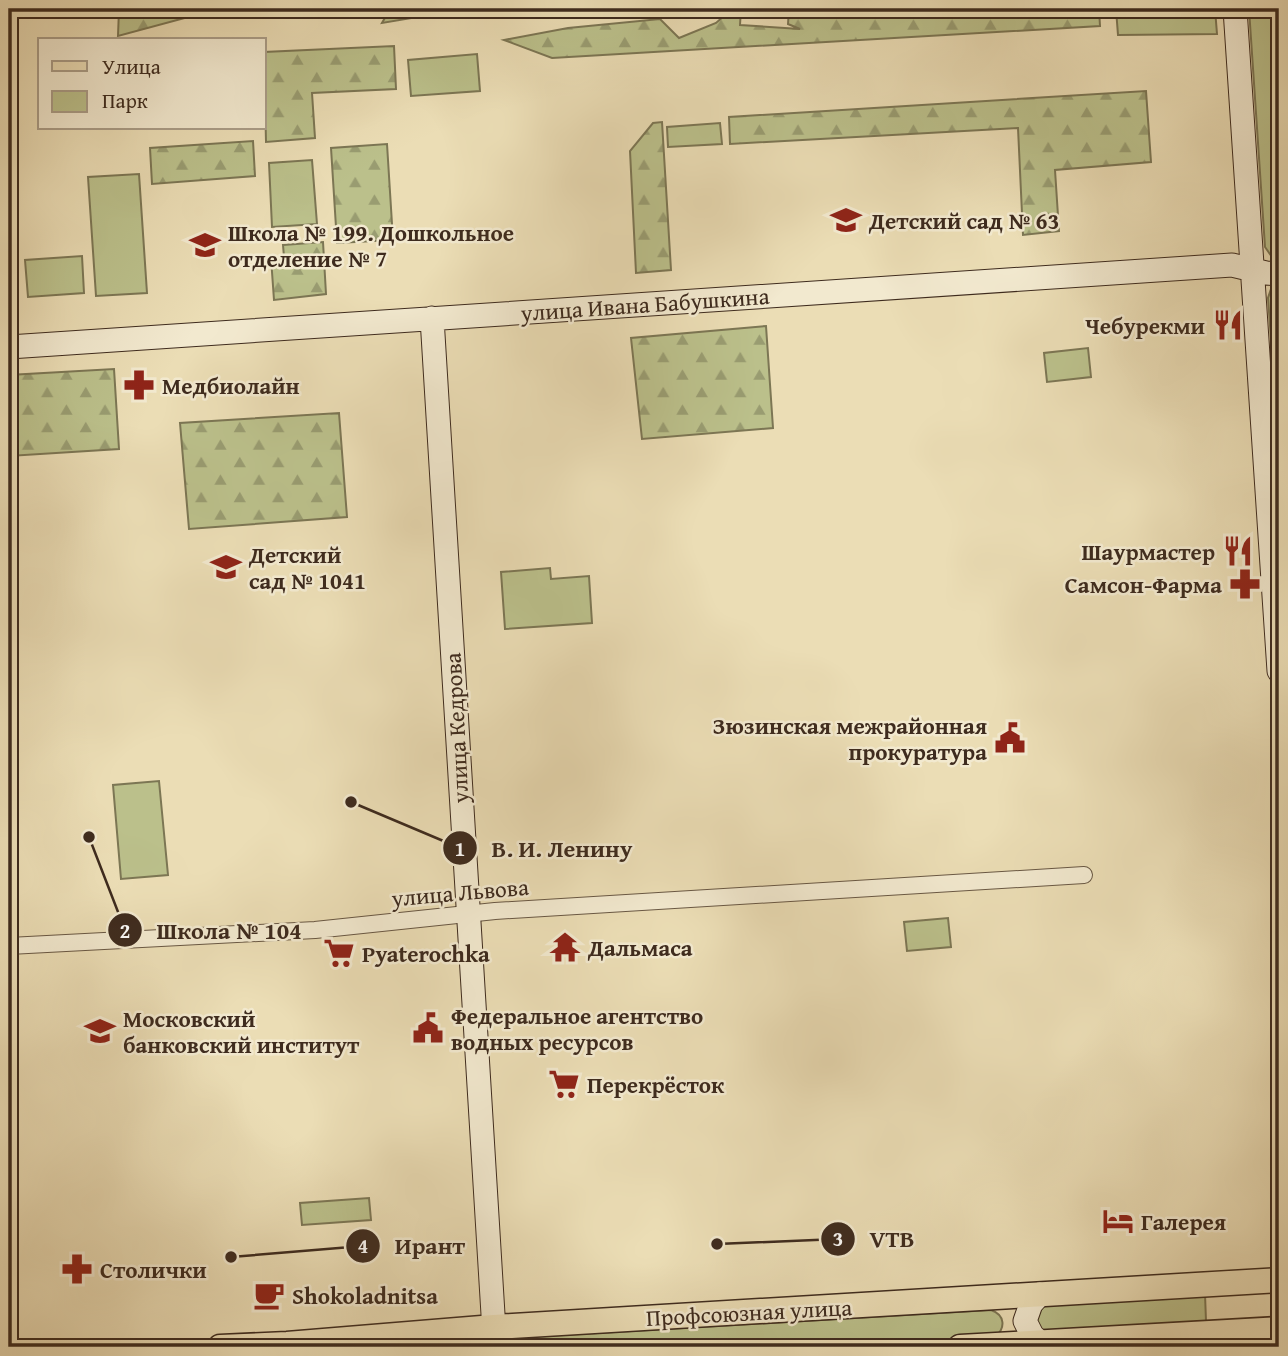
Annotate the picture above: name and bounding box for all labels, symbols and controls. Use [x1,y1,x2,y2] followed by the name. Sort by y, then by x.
[38,38,266,130] legend
[102,51,161,82] text: Улица
[102,85,148,116] text: Парк
[829,203,863,237] school or university icon: Детский сад № 63
[868,204,1059,237] place label: Детский сад № 63
[228,216,514,275] place label: Школа № 199. Дошкольное отделение № 7
[188,228,222,262] school or university icon: Школа № 199. Дошкольное отделение № 7
[519,279,770,329] street label: улица Ивана Бабушкина
[1211,308,1245,342] restaurant icon: Чебурекми
[1085,309,1205,342] place label: Чебурекми
[122,368,156,402] pharmacy icon: Медбиолайн
[162,369,300,402] place label: Медбиолайн
[1221,534,1255,568] restaurant icon: Шаурмастер
[1082,535,1215,568] place label: Шаурмастер
[248,538,366,597] place label: Детский сад № 1041
[209,550,243,584] school or university icon: Детский сад № 1041
[1228,567,1262,601] pharmacy icon: Самсон-Фарма
[1065,568,1222,601] place label: Самсон-Фарма
[436,652,476,805] street label: улица Кедрова
[713,709,987,768] place label: Зюзинская межрайонная прокуратура
[993,721,1027,755] public building icon: Зюзинская межрайонная прокуратура
[443,826,647,871] callout: В. И. Ленину
[492,831,633,866] text: В. И. Ленину
[455,833,465,864] text: 1
[389,870,530,915] street label: улица Львова
[107,908,316,953] callout: Школа № 104
[156,913,302,948] text: Школа № 104
[120,915,130,946] text: 2
[548,930,582,964] temple icon: Дальмаса
[587,931,693,964] place label: Дальмаса
[322,936,356,970] supermarket icon: Pyaterochka
[362,937,490,970] place label: Pyaterochka
[451,999,703,1058] place label: Федеральное агентство водных ресурсов
[123,1002,360,1061] place label: Московский банковский институт
[411,1011,445,1045] public building icon: Федеральное агентство водных ресурсов
[83,1014,117,1048] school or university icon: Московский банковский институт
[547,1067,581,1101] supermarket icon: Перекрёсток
[587,1068,725,1101] place label: Перекрёсток
[1101,1204,1135,1238] hotel icon: Галерея
[1141,1205,1226,1238] place label: Галерея
[820,1216,929,1261] callout: VTB
[869,1221,915,1256] text: VTB
[345,1223,479,1268] callout: Ирант
[833,1223,843,1254] text: 3
[395,1228,465,1263] text: Ирант
[358,1230,369,1261] text: 4
[60,1252,94,1286] pharmacy icon: Столички
[100,1253,207,1286] place label: Столички
[252,1278,286,1312] cafe icon: Shokoladnitsa
[292,1279,438,1312] place label: Shokoladnitsa
[645,1290,853,1334] street label: Профсоюзная улица

